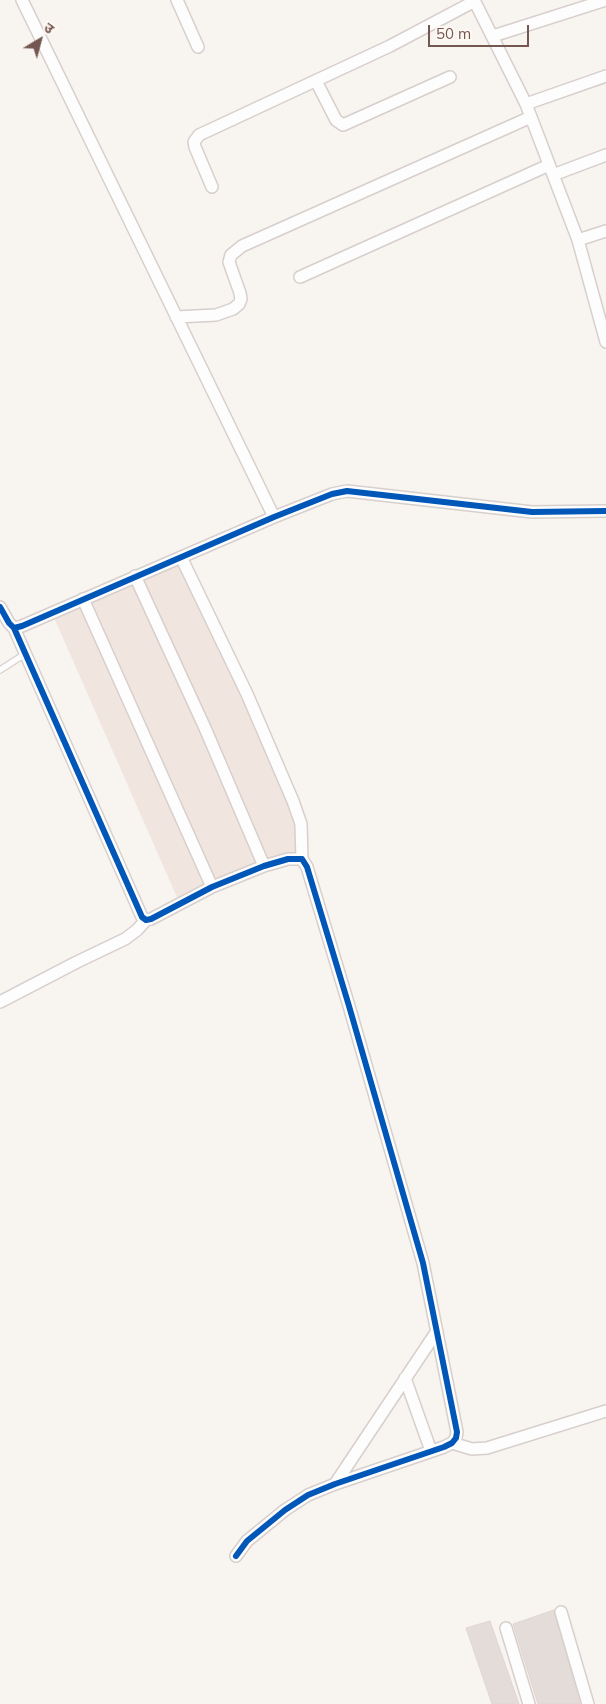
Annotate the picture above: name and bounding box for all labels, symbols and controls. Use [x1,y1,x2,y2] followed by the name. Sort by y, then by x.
[15,15,65,65] north arrow
[431,15,532,47] scale bar
[40,18,58,38] text: उ
[436,24,471,43] text: 50 m

